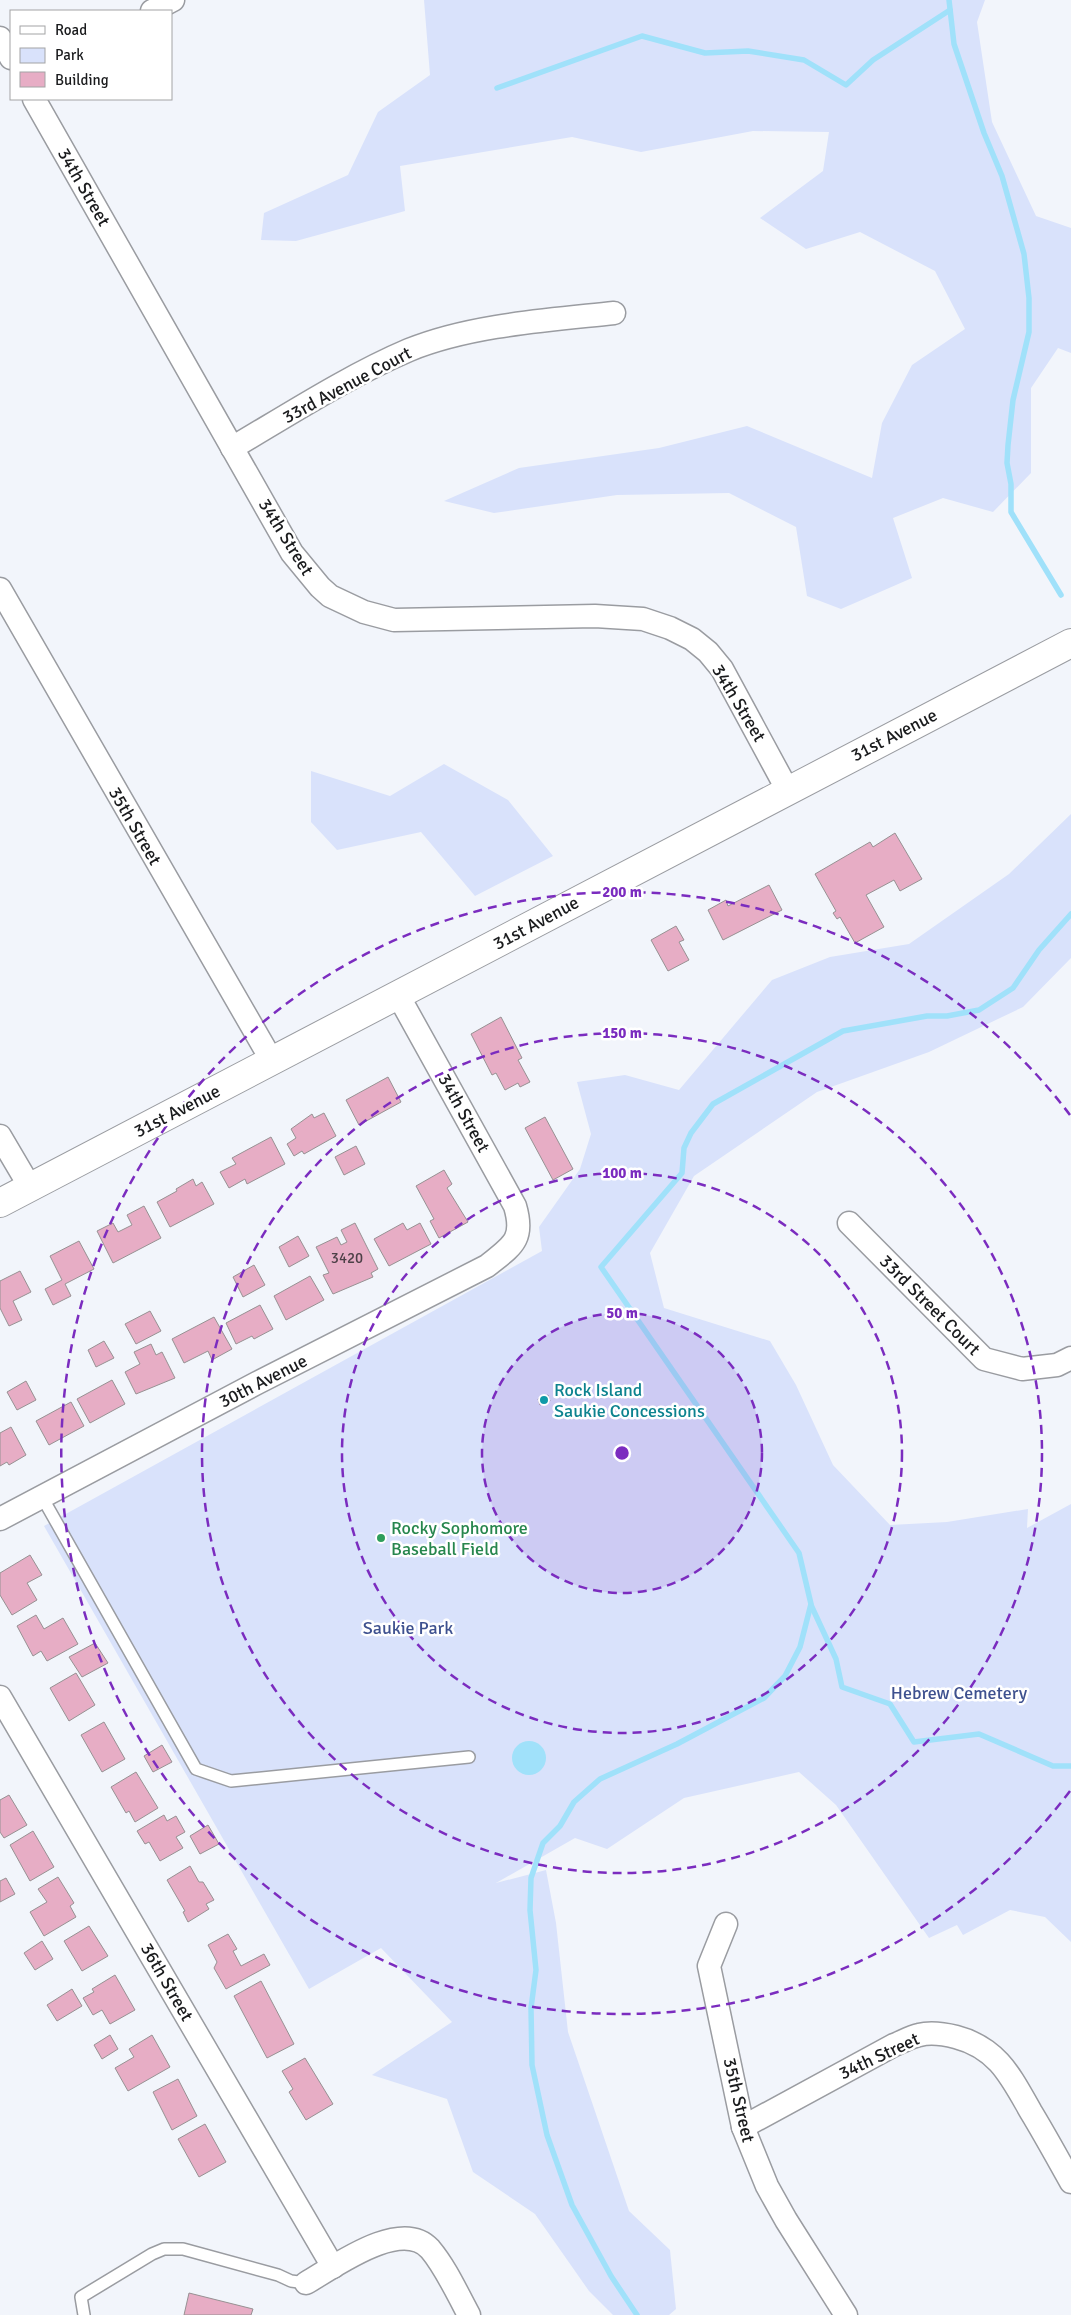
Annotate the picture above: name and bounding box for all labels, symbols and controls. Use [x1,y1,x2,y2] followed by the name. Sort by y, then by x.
[10,10,172,100] legend
[55,21,87,39] text: Road
[55,46,84,64] text: Park
[55,71,109,89] text: Building
[53,144,115,230] street label: 34th Street
[279,342,415,428] street label: 33rd Avenue Court
[254,495,318,579] street label: 34th Street
[707,660,771,746] street label: 34th Street
[847,704,941,766] street label: 31st Avenue
[104,783,166,869] street label: 35th Street
[602,883,642,901] text: 200 m
[489,891,583,955] street label: 31st Avenue
[602,1024,642,1042] text: 150 m
[433,1070,495,1156] street label: 34th Street
[130,1080,224,1142] street label: 31st Avenue
[602,1164,642,1182] text: 100 m
[331,1249,363,1267] house number: 3420
[875,1250,985,1360] street label: 33rd Street Court
[606,1304,638,1322] text: 50 m
[215,1349,311,1413] street label: 30th Avenue
[554,1379,705,1422] place label: Rock Island Saukie Concessions
[538,1394,550,1406] marker: Rock Island Saukie Concessions
[613,1444,631,1462] centre of rings
[391,1517,528,1560] place label: Rocky Sophomore Baseball Field
[375,1532,387,1544] marker: Rocky Sophomore Baseball Field
[363,1617,453,1639] park label: Saukie Park
[891,1682,1028,1704] park label: Hebrew Cemetery
[136,1939,198,2025] street label: 36th Street
[835,2028,923,2084] street label: 34th Street
[719,2055,759,2145] street label: 35th Street

